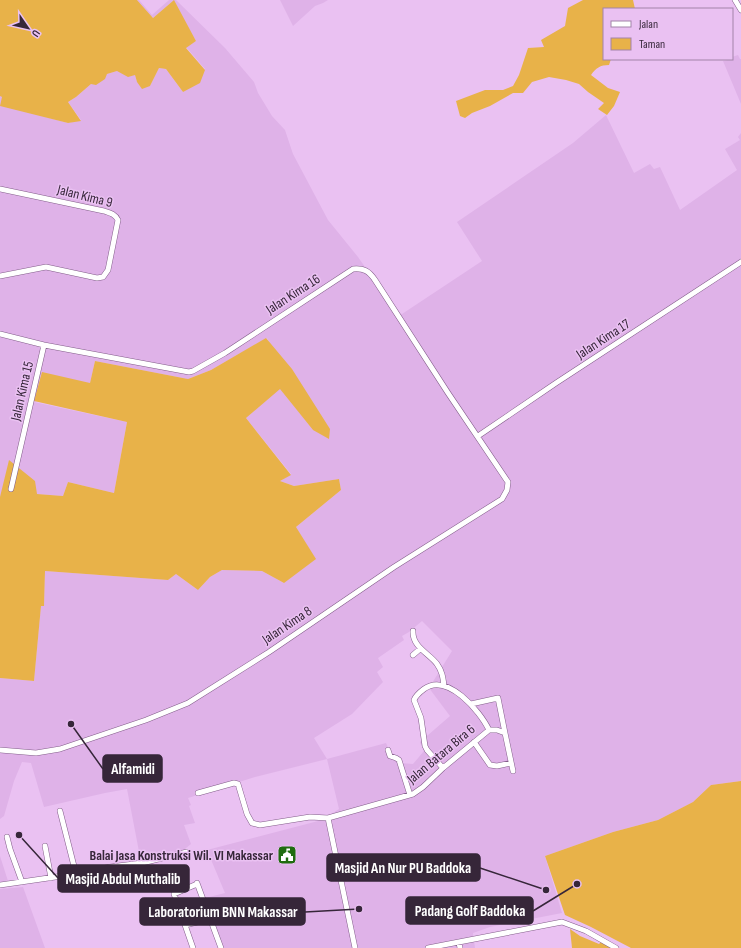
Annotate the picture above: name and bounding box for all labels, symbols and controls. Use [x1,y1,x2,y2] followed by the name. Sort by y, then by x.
[8,8,48,48] north arrow
[603,8,733,60] legend
[638,17,658,32] text: Jalan
[29,27,43,40] text: U
[639,37,665,52] text: Taman
[55,181,114,211] street label: Jalan Kima 9
[262,270,323,318] street label: Jalan Kima 16
[572,315,633,363] street label: Jalan Kima 17
[7,359,37,423] street label: Jalan Kima 15
[258,602,315,648] street label: Jalan Kima 8
[403,721,478,788] street label: Jalan Batara Bira 6
[103,755,162,782] callout: Alfamidi
[110,760,155,779] text: Alfamidi
[276,844,298,866] public building icon: Balai Jasa Konstruksi Wil. VI Makassar
[89,847,274,864] place label: Balai Jasa Konstruksi Wil. VI Makassar
[327,854,480,881] callout: Masjid An Nur PU Baddoka
[335,859,471,878] text: Masjid An Nur PU Baddoka
[58,865,189,892] callout: Masjid Abdul Muthalib
[65,870,181,889] text: Masjid Abdul Muthalib
[406,897,533,924] callout: Padang Golf Baddoka
[140,898,305,925] callout: Laboratorium BNN Makassar
[415,902,525,921] text: Padang Golf Baddoka
[148,903,298,922] text: Laboratorium BNN Makassar

